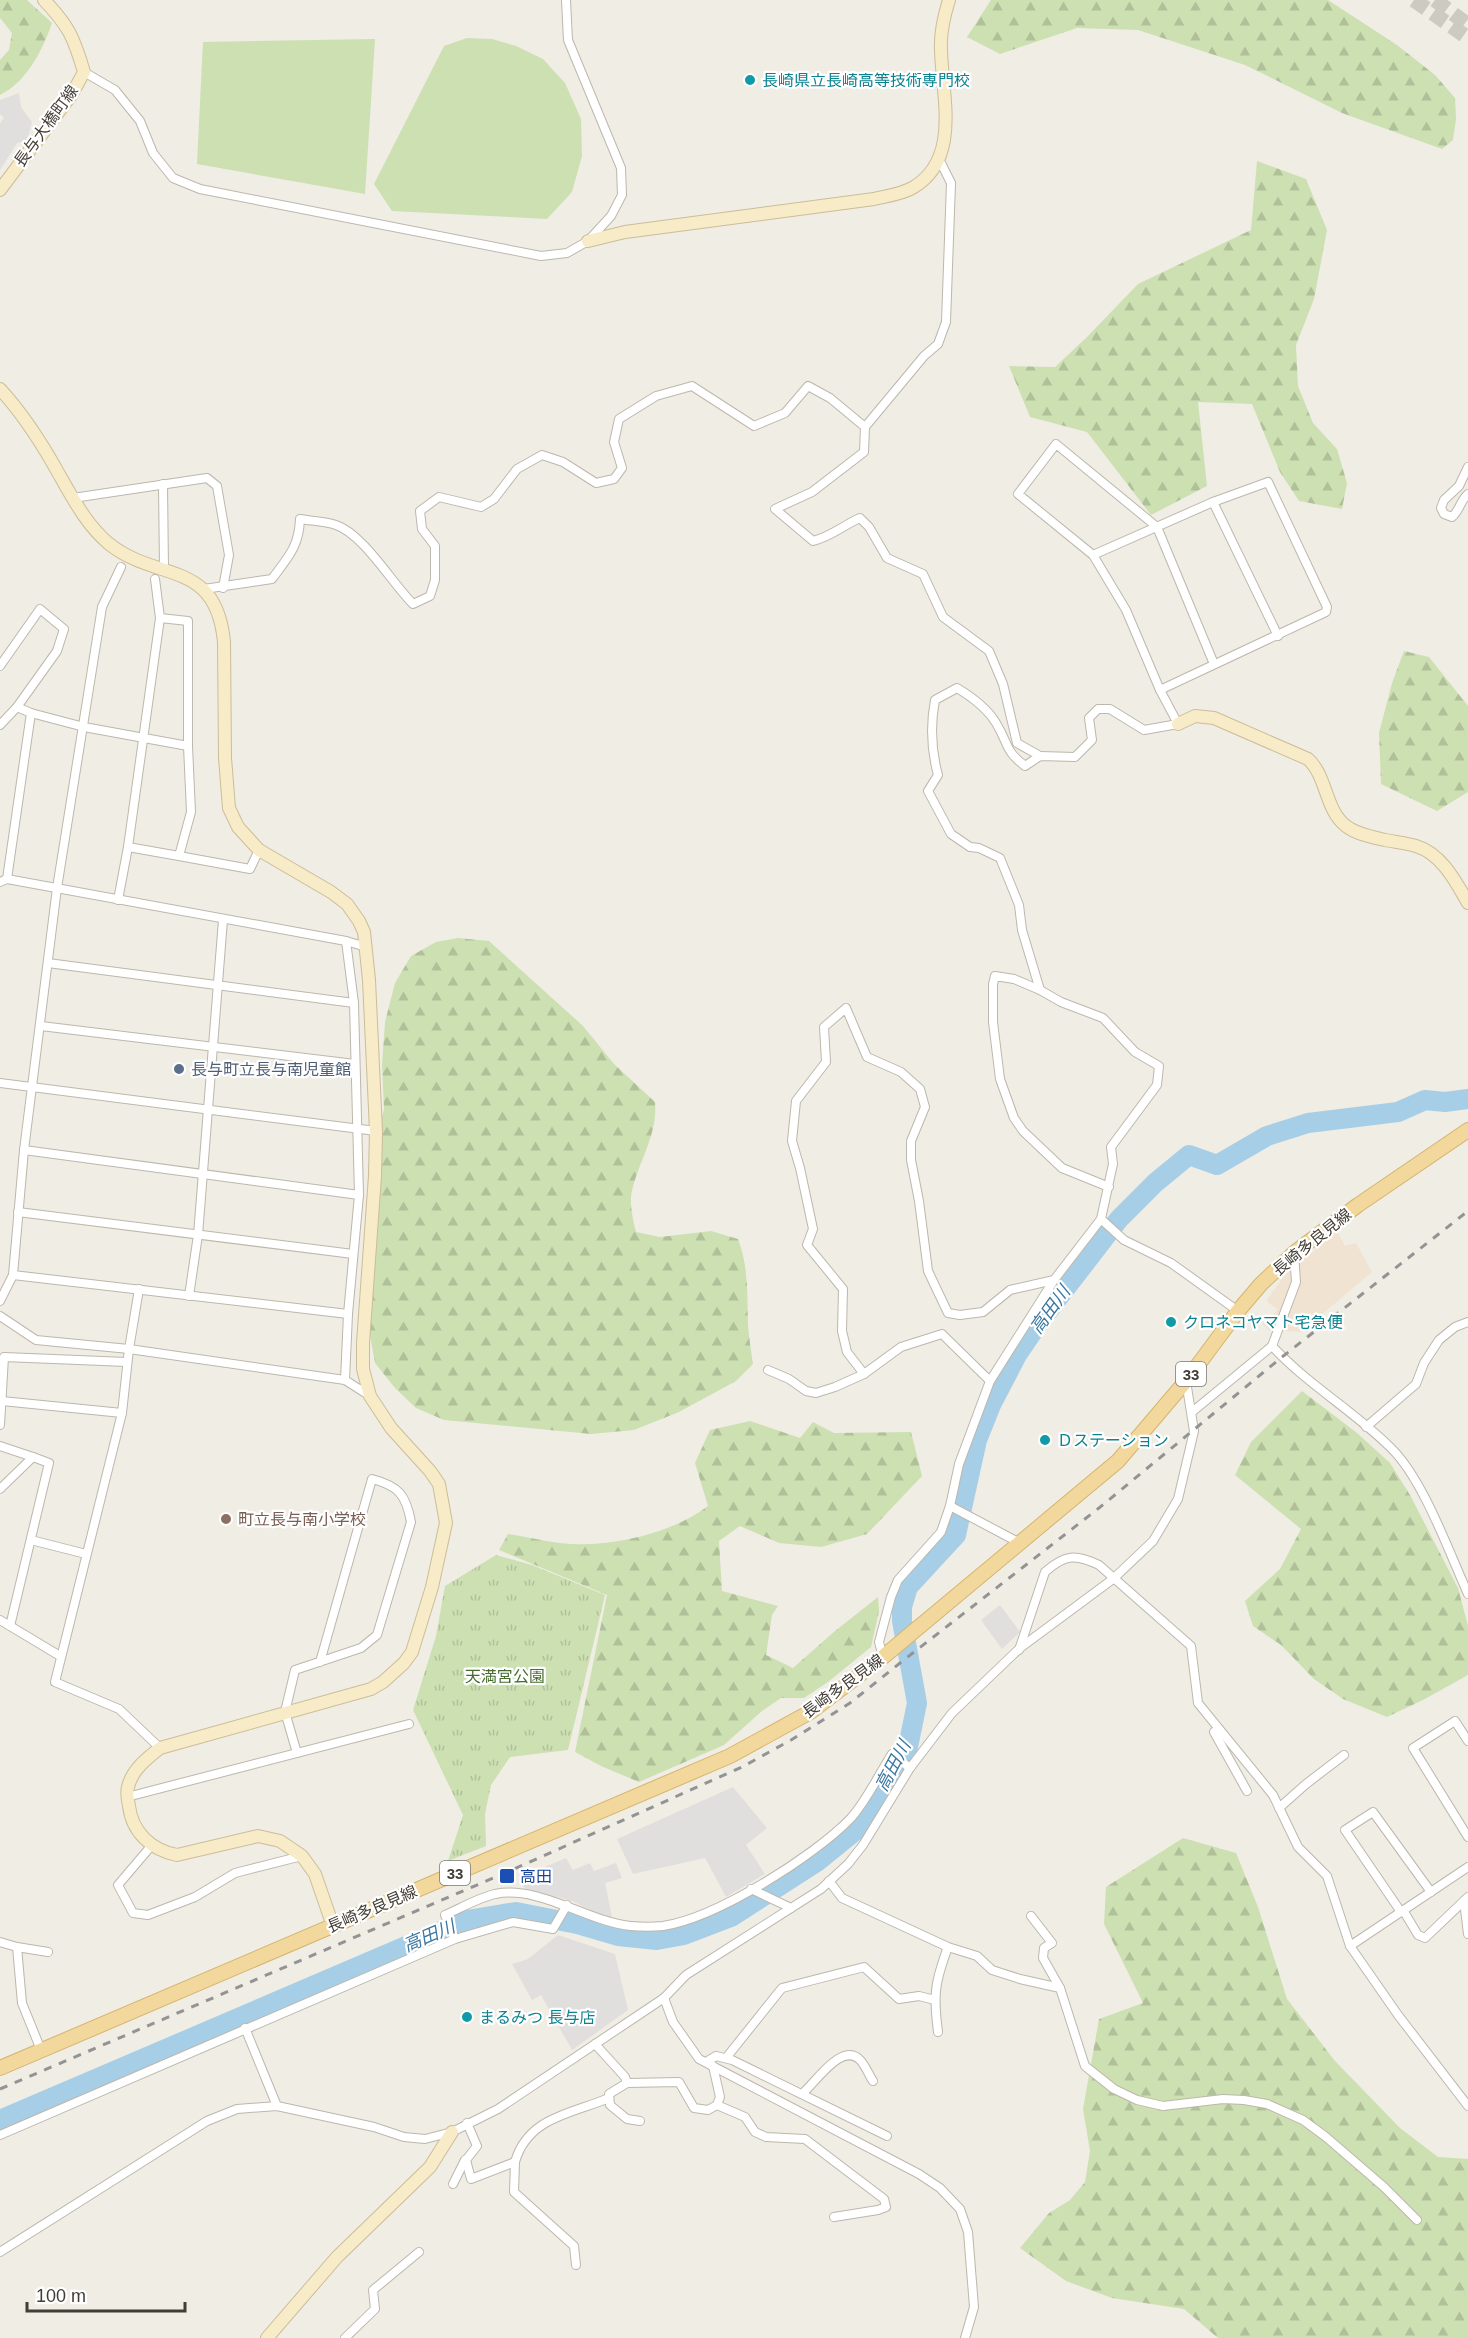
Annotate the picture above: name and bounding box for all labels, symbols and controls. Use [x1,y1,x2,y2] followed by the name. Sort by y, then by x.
[762,72,970,89] place label: 長崎県立長崎高等技術専門校
[743,73,757,87] marker: 長崎県立長崎高等技術専門校
[11,82,81,170] street label: 長与大橋町線
[191,1061,351,1078] place label: 長与町立長与南児童館
[172,1062,186,1076] marker: 長与町立長与南児童館
[1269,1205,1355,1279] street label: 長崎多良見線
[1026,1281,1075,1338] water label: 高田川
[1183,1314,1343,1331] place label: クロネコヤマト宅急便
[1164,1315,1178,1329] marker: クロネコヤマト宅急便
[1176,1362,1206,1386] road number: 33
[1057,1432,1169,1449] place label: Ｄステーション
[1038,1433,1052,1447] marker: Ｄステーション
[238,1511,366,1528] place label: 町立長与南小学校
[219,1512,233,1526] marker: 町立長与南小学校
[799,1651,887,1721] street label: 長崎多良見線
[465,1668,545,1685] park label: 天満宮公園
[871,1736,915,1795] water label: 高田川
[440,1861,470,1885] road number: 33
[498,1867,516,1885] marker: 高田
[520,1868,552,1885] place label: 高田
[324,1882,420,1936] street label: 長崎多良見線
[400,1915,460,1956] water label: 高田川
[479,2009,595,2026] place label: まるみつ 長与店
[460,2010,474,2024] marker: まるみつ 長与店
[27,2275,184,2313] scale bar
[36,2286,86,2306] text: 100 m

